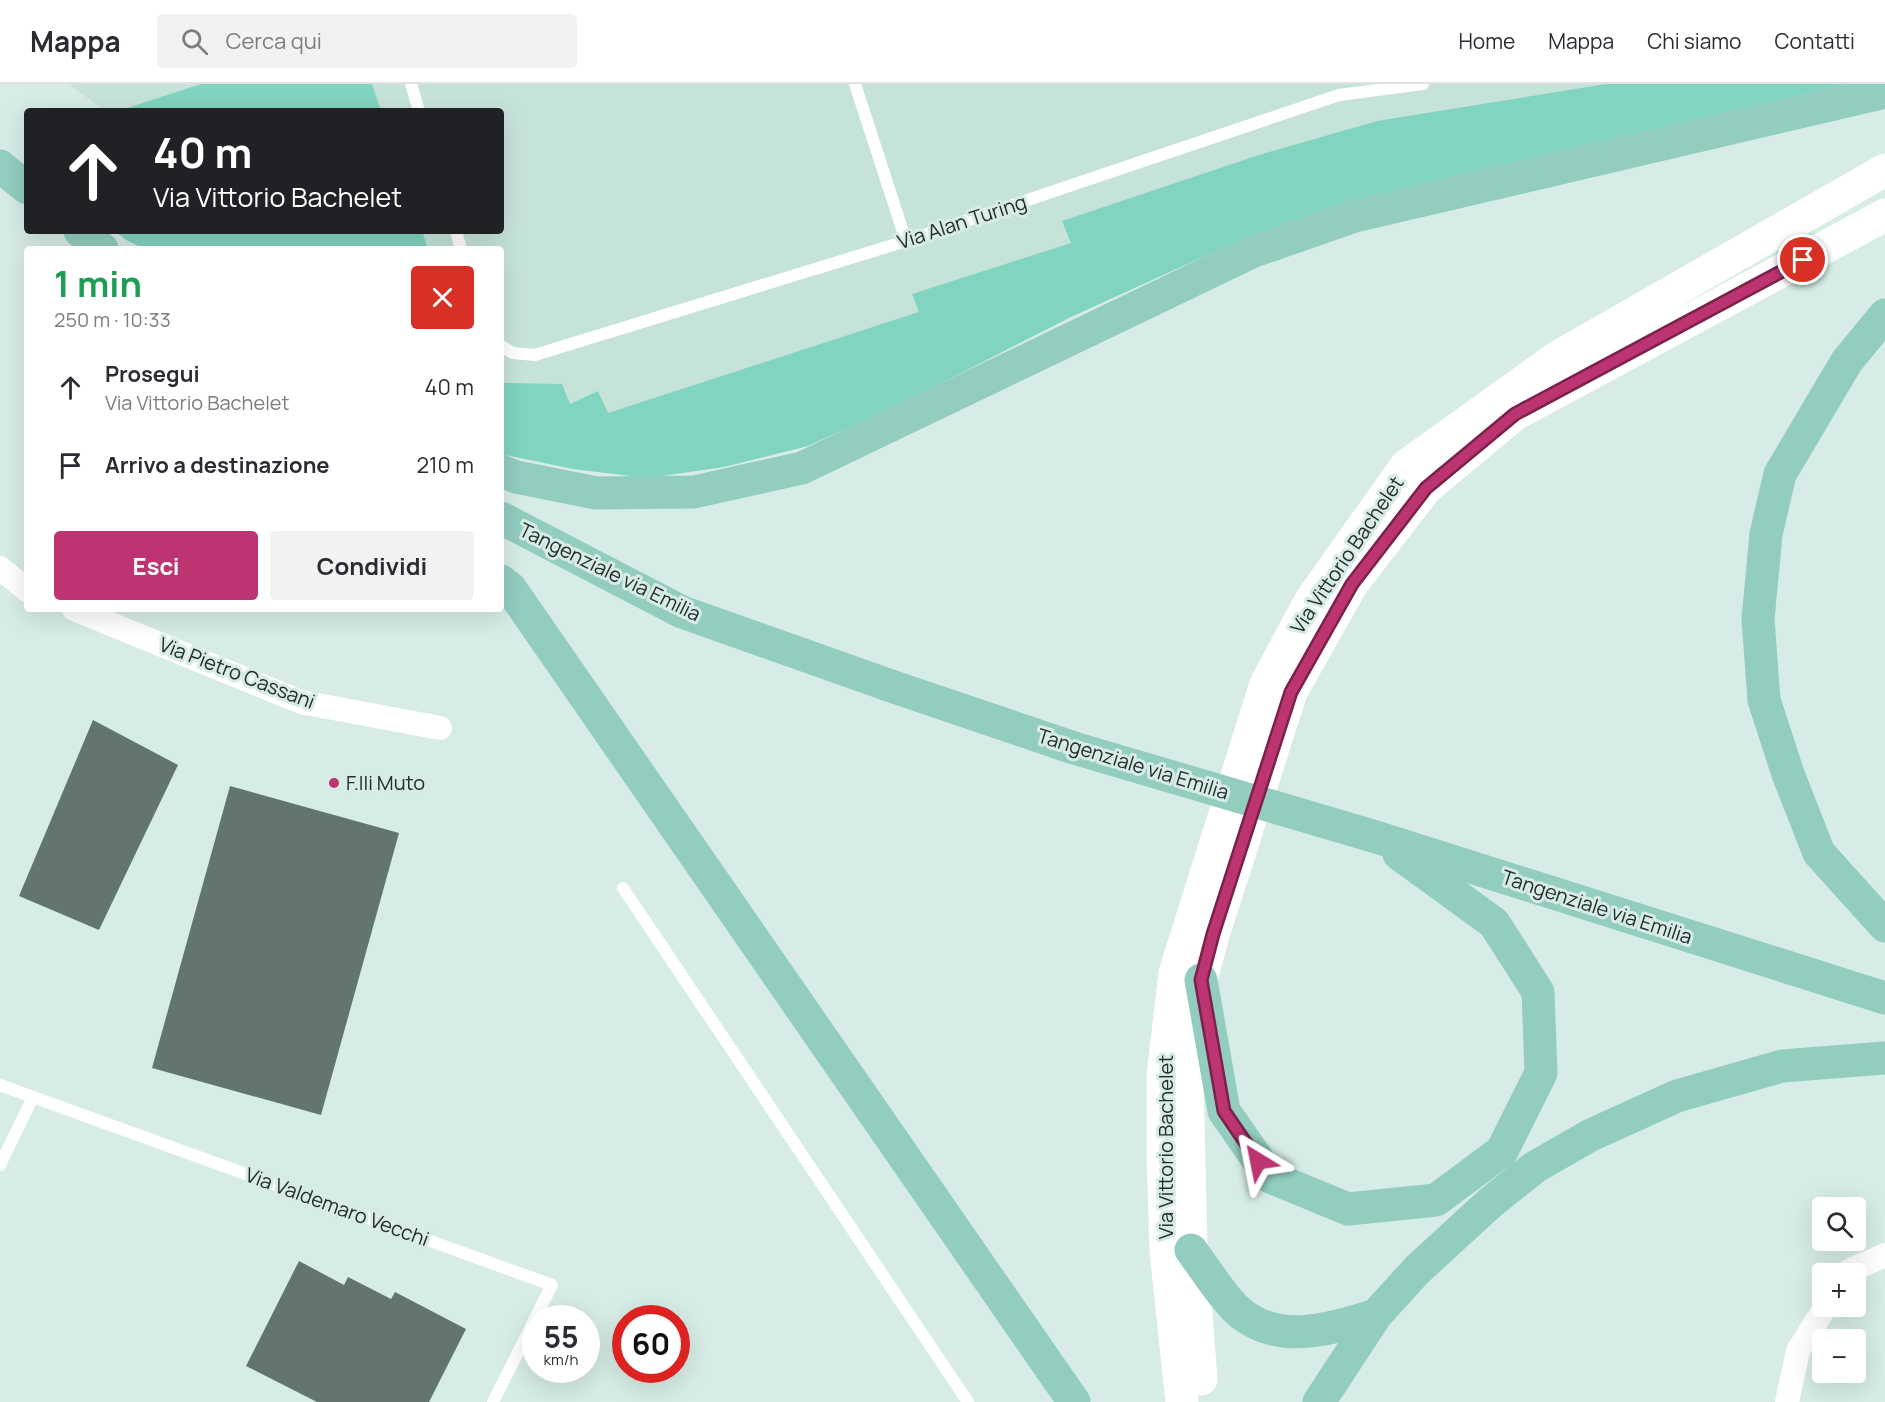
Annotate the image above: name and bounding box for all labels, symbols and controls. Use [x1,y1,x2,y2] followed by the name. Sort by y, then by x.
[157,14,577,68] search box
[30,22,121,60] text: Mappa
[178,25,211,58] icon: search
[226,26,322,56] text: Cerca qui
[1458,27,1515,55] text: Home
[1548,27,1614,55] text: Mappa
[1647,27,1742,55] text: Chi siamo
[1775,27,1855,55] text: Contatti
[153,123,252,181] text: 40 m
[54,132,132,210] icon: ahead
[153,178,402,215] text: Via Vittorio Bachelet
[894,188,1030,255] street label: Via Alan Turing
[1777,234,1828,285] pin
[1786,243,1819,276] icon: arrive
[54,259,142,308] text: 1 min
[411,266,474,329] button: close
[54,306,171,333] text: 250 m · 10:33
[105,359,200,389] text: Prosegui
[54,371,87,404] icon: ahead
[425,372,474,402] text: 40 m
[105,389,290,416] text: Via Vittorio Bachelet
[54,449,87,482] icon: arrive
[105,450,329,480] text: Arrivo a destinazione
[416,450,474,480] text: 210 m
[1284,471,1409,639] street label: Via Vittorio Bachelet
[515,516,705,627] street label: Tangenziale via Emilia
[54,531,258,600] button: Esci
[270,531,474,600] button: Condividi
[155,630,319,715] street label: Via Pietro Cassani
[1034,722,1232,805] street label: Tangenziale via Emilia
[346,769,425,796] place label: F.lli Muto
[327,776,341,790] marker: F.lli Muto
[1498,863,1696,950] street label: Tangenziale via Emilia
[1152,1055,1179,1239] street label: Via Vittorio Bachelet
[1226,1129,1290,1193] position arrow
[242,1161,433,1252] street label: Via Valdemaro Vecchi
[1812,1197,1866,1383] map controls
[1812,1197,1866,1251] button: search
[1812,1263,1866,1317] button: +
[612,1305,690,1383] speed limit sign: 60
[543,1316,579,1357] text: 55
[1812,1329,1866,1383] button: −
[544,1349,578,1370] text: km/h

